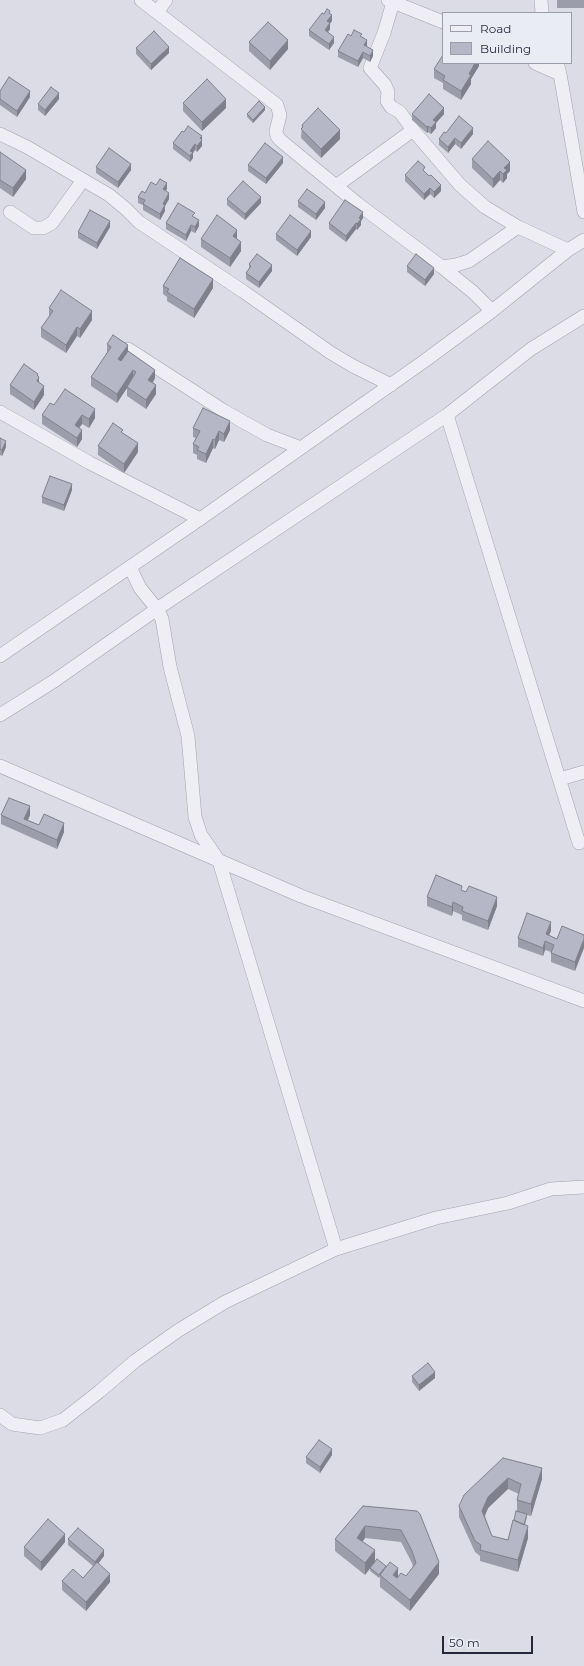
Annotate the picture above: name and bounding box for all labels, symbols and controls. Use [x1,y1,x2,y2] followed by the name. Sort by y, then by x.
[442,12,572,64] legend
[480,21,511,36] text: Road
[480,41,531,56] text: Building
[444,1628,535,1654] scale bar
[449,1635,480,1650] text: 50 m

